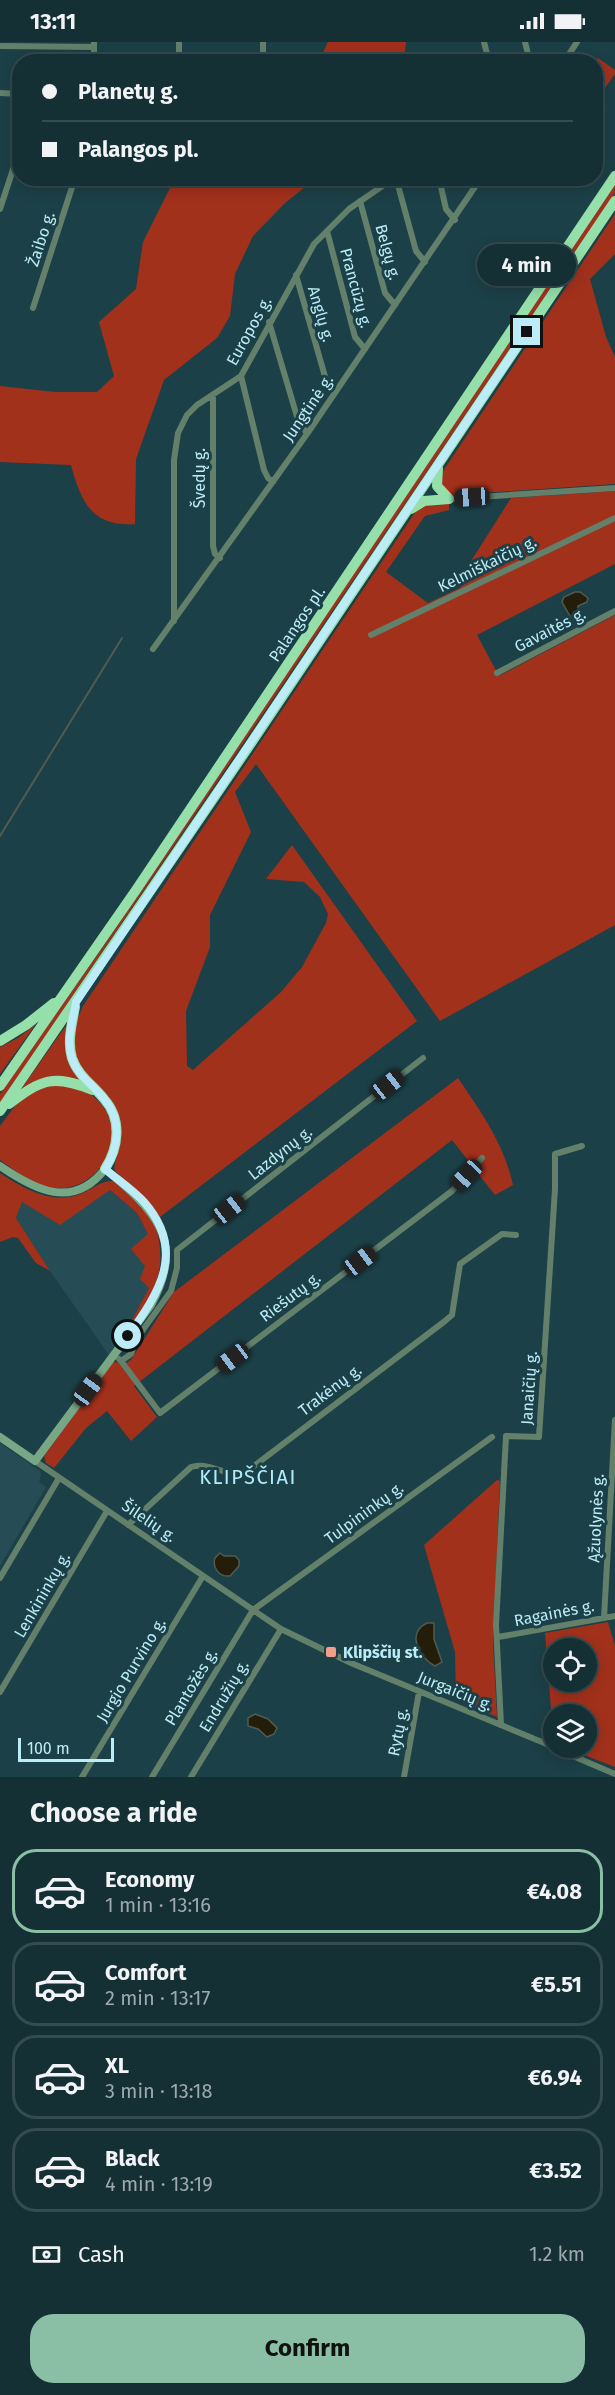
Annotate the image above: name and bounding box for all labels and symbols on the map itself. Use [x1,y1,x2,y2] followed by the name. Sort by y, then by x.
[22,209,59,269] street label: Žaibo g.
[371,222,405,282] street label: Belgų g.
[478,245,576,287] callout: 4 min
[336,246,376,330] street label: Prancūzų g.
[304,284,338,344] street label: Anglų g.
[222,293,276,369] street label: Europos g.
[513,318,540,345] route end
[279,371,337,445] street label: Jungtinė g.
[189,448,209,508] street label: Švedų g.
[453,487,491,507] car
[435,532,540,596] street label: Kelmiškaičių g.
[265,583,329,665] street label: Palangos pl.
[511,604,589,656] street label: Gavaitės g.
[368,1067,408,1103] car
[244,1122,316,1184] street label: Lazdynų g.
[448,1156,486,1194] car
[209,1191,249,1227] car
[340,1243,380,1279] car
[256,1268,324,1326] street label: Riešutų g.
[114,1322,141,1349] route start
[213,1340,253,1376] car
[517,1350,541,1426] street label: Janaičių g.
[295,1360,365,1420] street label: Trakėnų g.
[70,1370,106,1410] car
[199,1465,297,1489] district label: KLIPŠČIAI
[584,1473,608,1563] street label: Ąžuolynės g.
[321,1478,407,1548] street label: Tulpininkų g.
[118,1495,180,1546] street label: Šilelių g.
[10,1549,74,1641] street label: Lenkininkų g.
[512,1596,596,1630] street label: Ragainės g.
[92,1614,170,1726] street label: Jurgio Purvino g.
[343,1643,423,1662] place label: Klipščių st.
[161,1645,221,1729] street label: Plantožės g.
[324,1645,338,1659] marker: Klipščių st.
[195,1657,253,1735] street label: Endružių g.
[415,1667,495,1715] street label: Jurgaičių g.
[384,1706,412,1758] street label: Rytų g.
[18,1735,114,1762] scale bar

